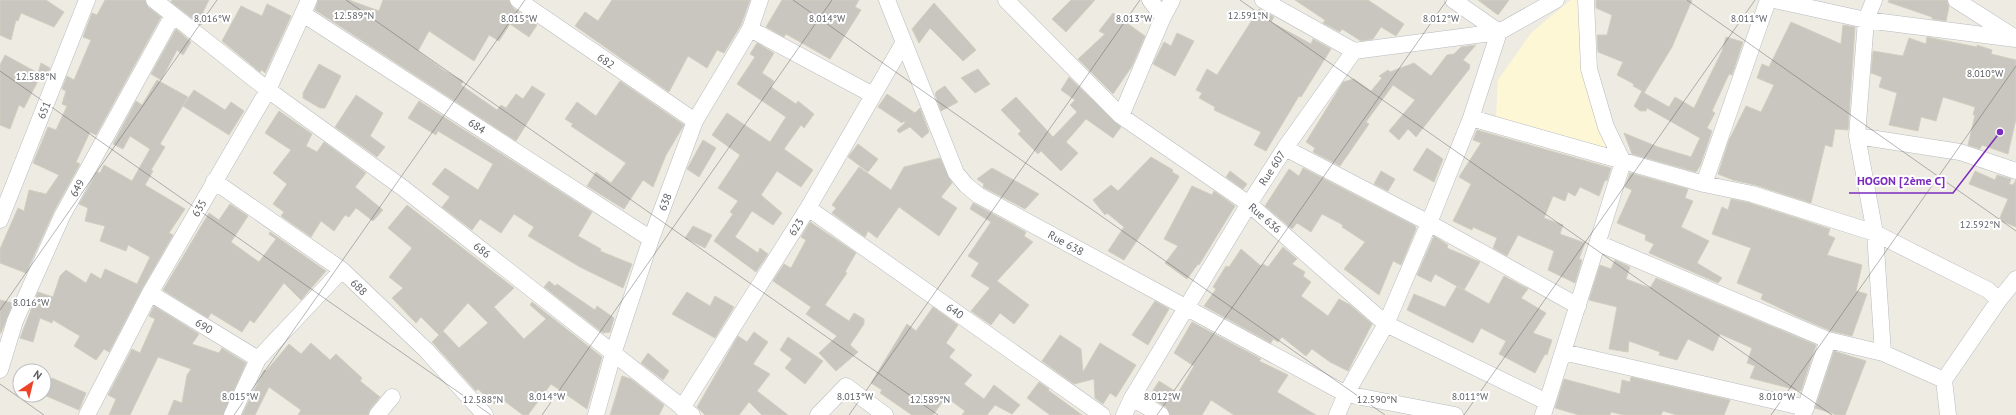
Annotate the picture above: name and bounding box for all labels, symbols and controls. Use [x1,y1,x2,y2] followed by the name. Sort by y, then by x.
[334,9,374,22] text: 12.589°N
[1228,9,1268,22] text: 12.591°N
[194,12,231,25] text: 8.016°W
[501,12,538,25] text: 8.015°W
[809,12,846,25] text: 8.014°W
[1116,12,1153,25] text: 8.013°W
[1423,12,1460,25] text: 8.012°W
[1731,12,1768,25] text: 8.011°W
[595,50,617,72] street label: 682
[1967,67,2004,80] text: 8.010°W
[16,70,56,83] text: 12.588°N
[34,99,54,121] street label: 651
[466,115,488,137] street label: 684
[1256,148,1288,188] street label: Rue 607
[1849,169,1953,193] callout: HOGON [2ème C]
[1857,173,1945,189] text: HOGON [2ème C]
[67,177,87,199] street label: 649
[655,191,675,213] street label: 638
[188,197,210,219] street label: 635
[1246,200,1284,236] street label: Rue 636
[785,216,807,238] street label: 623
[1960,218,2000,231] text: 12.592°N
[1046,227,1086,259] street label: Rue 638
[471,239,493,261] street label: 686
[348,276,370,298] street label: 688
[13,296,50,309] text: 8.016°W
[944,300,966,322] street label: 640
[193,315,215,337] street label: 690
[12,363,52,403] north arrow
[31,367,45,383] text: N
[222,390,259,403] text: 8.015°W
[529,390,566,403] text: 8.014°W
[837,390,874,403] text: 8.013°W
[1144,390,1181,403] text: 8.012°W
[1452,390,1489,403] text: 8.011°W
[1759,390,1796,403] text: 8.010°W
[463,393,503,406] text: 12.588°N
[910,393,950,406] text: 12.589°N
[1357,393,1397,406] text: 12.590°N

